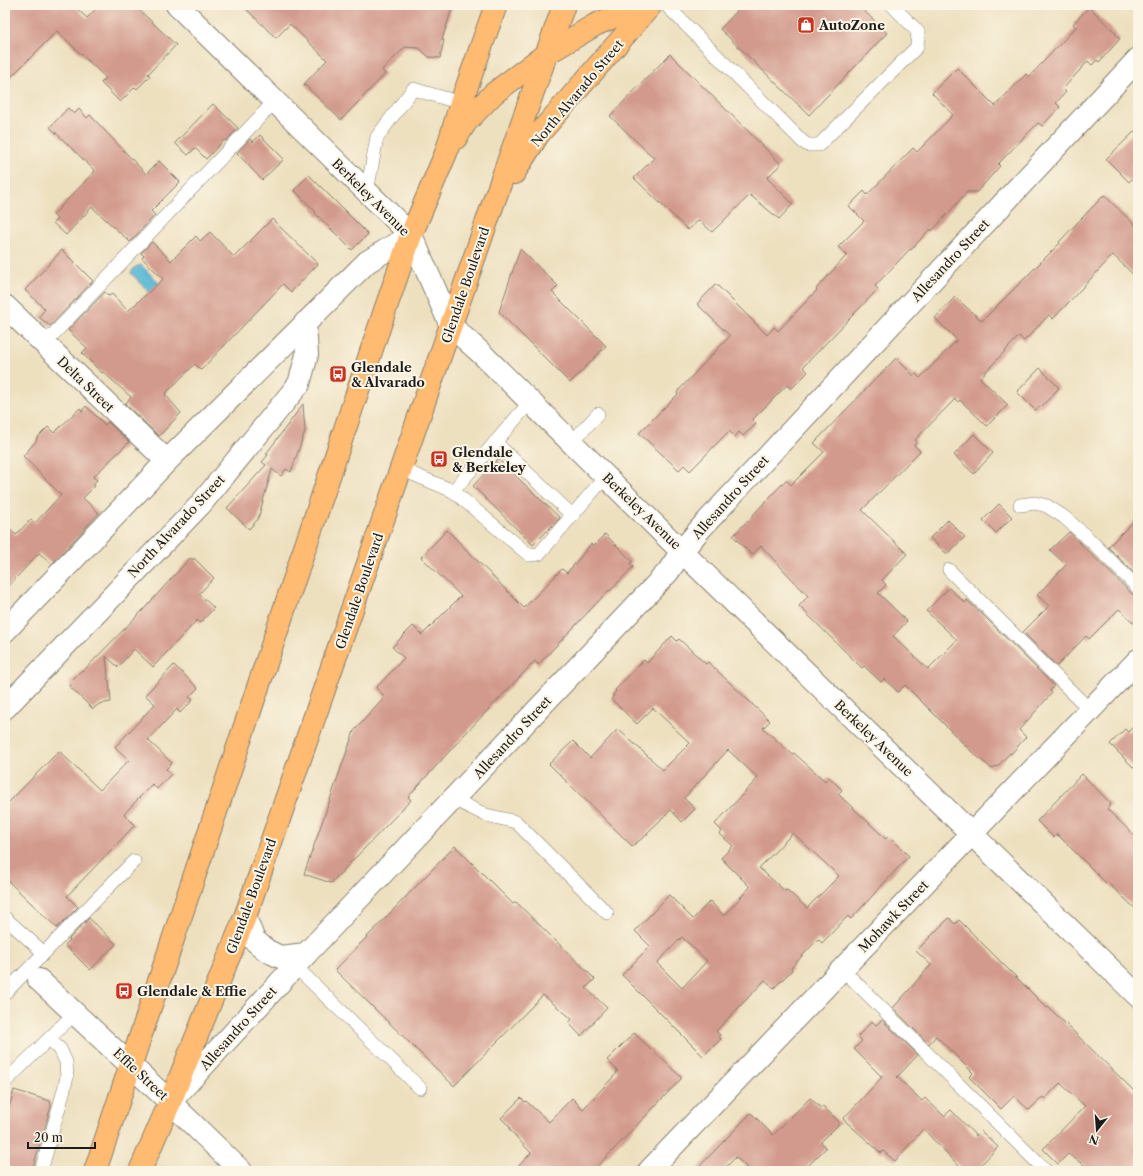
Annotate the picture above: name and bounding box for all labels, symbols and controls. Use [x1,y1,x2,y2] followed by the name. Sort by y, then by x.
[796,15,816,35] shop icon: AutoZone
[818,17,885,33] place label: AutoZone
[528,36,627,150] street label: North Alvarado Street
[329,155,413,239] street label: Berkeley Avenue
[907,215,993,305] street label: Allesandro Street
[438,225,492,345] street label: Glendale Boulevard
[54,353,118,415] street label: Delta Street
[351,359,425,390] place label: Glendale & Alvarado
[328,364,348,384] bus stop icon: Glendale & Alvarado
[452,444,527,475] place label: Glendale & Berkeley
[429,449,449,469] bus stop icon: Glendale & Berkeley
[688,452,772,543] street label: Allesandro Street
[599,469,685,553] street label: Berkeley Avenue
[124,471,228,581] street label: North Alvarado Street
[332,531,386,651] street label: Glendale Boulevard
[469,692,555,782] street label: Allesandro Street
[831,696,917,780] street label: Berkeley Avenue
[223,836,279,956] street label: Glendale Boulevard
[855,876,932,955] street label: Mohawk Street
[114,981,134,1001] bus stop icon: Glendale & Effie
[137,983,247,999] place label: Glendale & Effie
[196,983,280,1074] street label: Allesandro Street
[110,1045,172,1104] street label: Effie Street
[1077,1110,1117,1150] north arrow
[28,1124,95,1150] scale bar
[34,1130,63,1145] text: 20 m
[1087,1131,1101,1148] text: N

